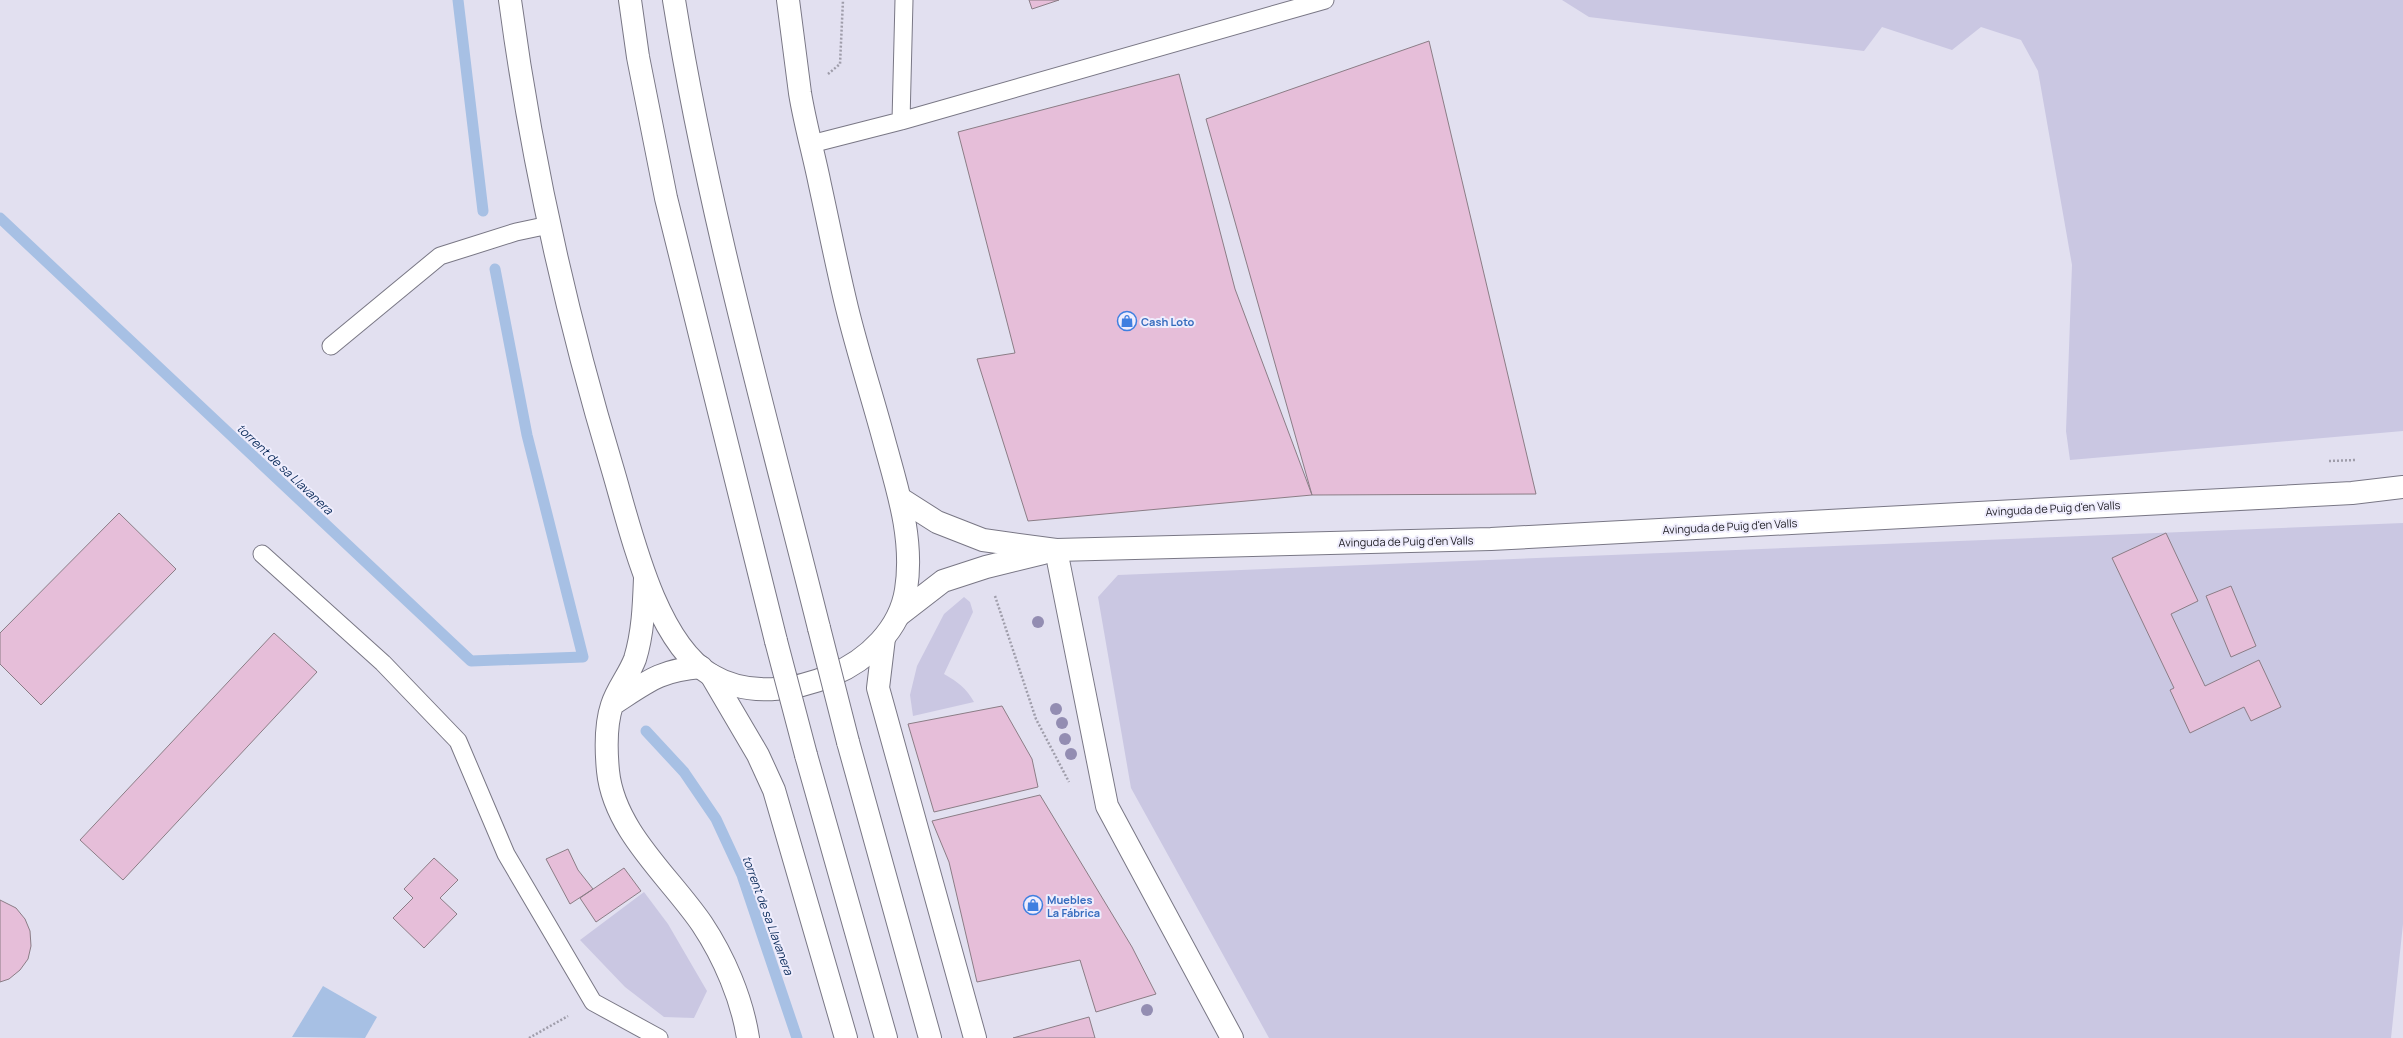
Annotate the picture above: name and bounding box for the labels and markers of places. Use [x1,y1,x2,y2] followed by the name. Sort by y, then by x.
[1116,310,1138,332] shop icon: Cash Loto
[1141,314,1195,329] place label: Cash Loto
[1047,892,1100,920] place label: Muebles La Fábrica
[1022,894,1044,916] shop icon: Muebles La Fábrica

